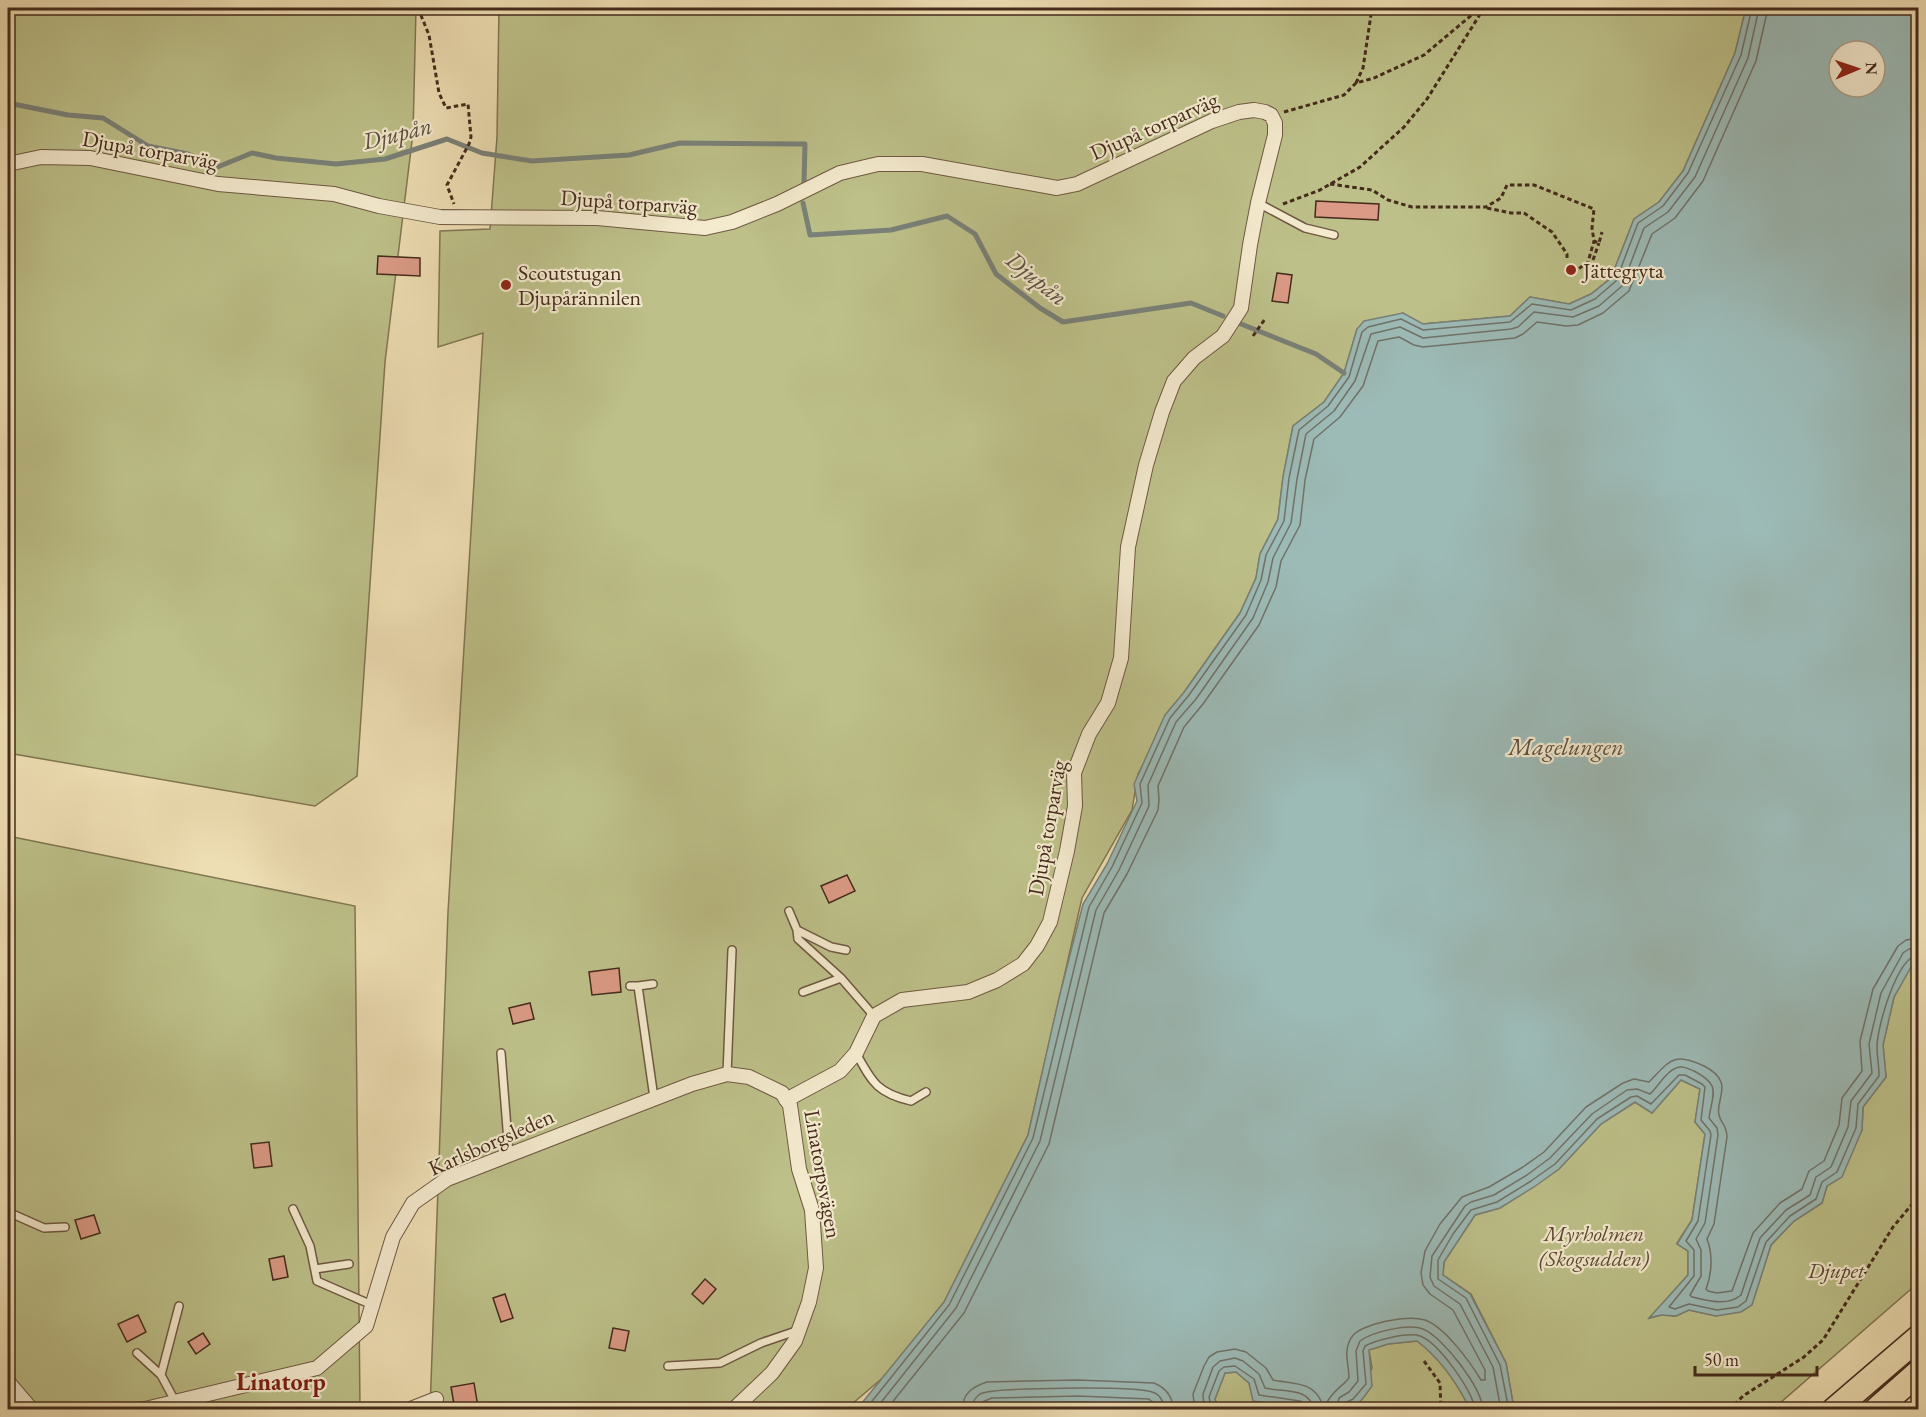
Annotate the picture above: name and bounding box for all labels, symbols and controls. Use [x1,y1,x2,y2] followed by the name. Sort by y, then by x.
[1827,39,1887,99] north arrow
[1861,62,1882,75] text: N
[1085,85,1223,167] street label: Djupå torparväg
[358,109,435,157] water label: Djupån
[80,124,221,176] street label: Djupå torparväg
[560,183,699,221] street label: Djupå torparväg
[999,243,1074,312] water label: Djupån
[1581,256,1664,285] place label: Jättegryta
[518,258,642,312] place label: Scoutstugan Djupårännilen
[1564,263,1578,277] marker: Jättegryta
[499,278,513,292] marker: Scoutstugan Djupårännilen
[1506,731,1624,762] water label: Magelungen
[1021,757,1073,898] street label: Djupå torparväg
[424,1101,559,1183] street label: Karlsborgsleden
[797,1107,849,1241] street label: Linatorpsvägen
[1539,1219,1649,1273] park label: Myrholmen (Skogsudden)
[1807,1256,1866,1285] park label: Djupet
[1695,1339,1816,1377] scale bar
[1704,1348,1739,1371] text: 50 m
[236,1366,326,1397] district label: Linatorp

